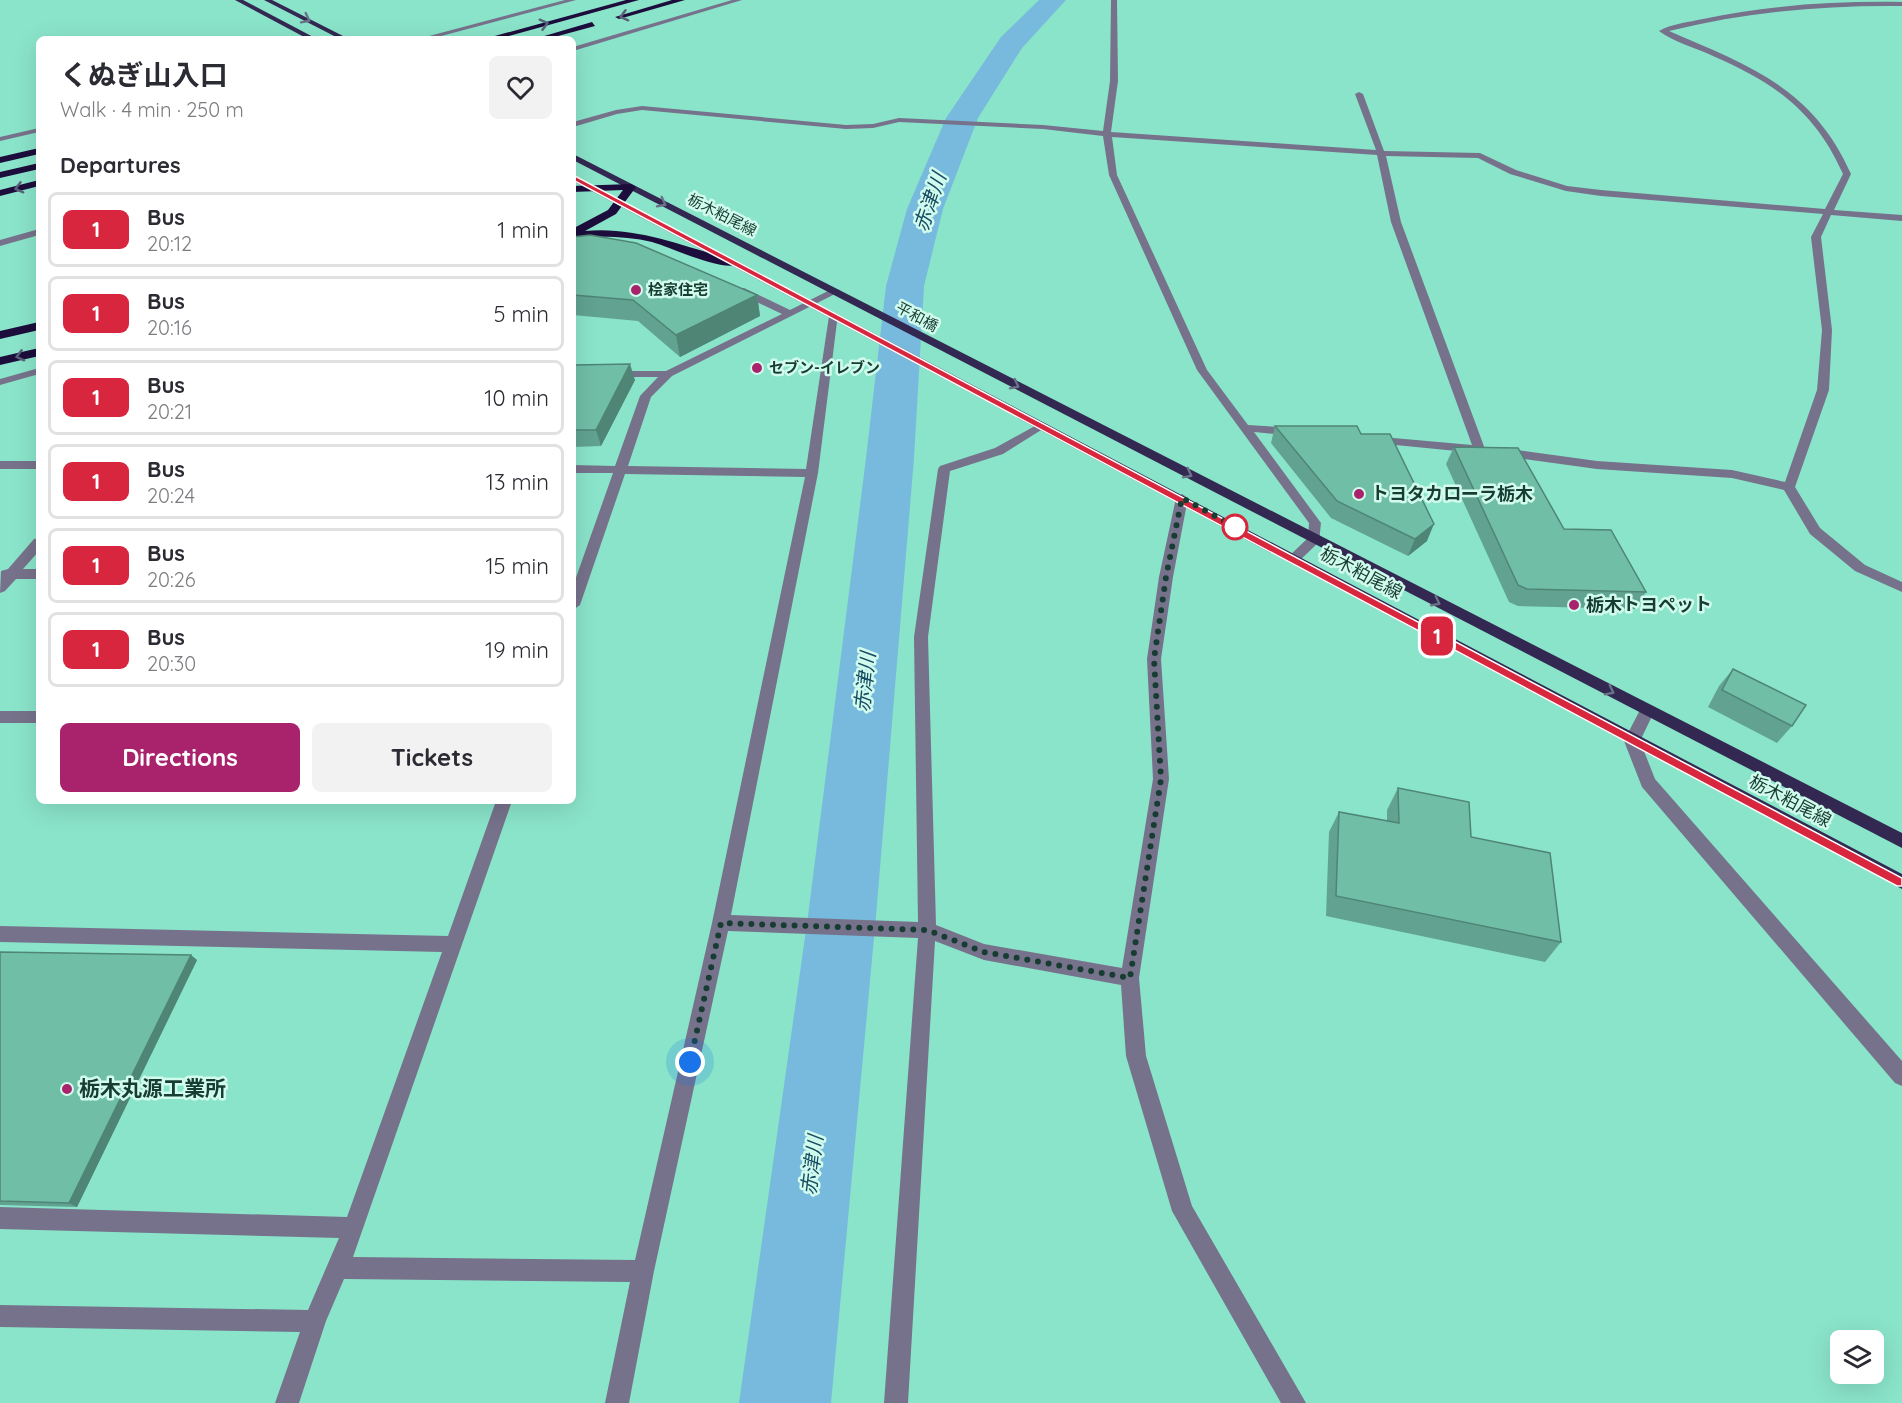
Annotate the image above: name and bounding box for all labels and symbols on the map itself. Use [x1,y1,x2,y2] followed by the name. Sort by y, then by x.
[619,8,629,21] one-way arrow
[300,12,311,24] one-way arrow
[539,19,549,31] one-way arrow
[908,168,952,234] water label: 赤津川
[15,181,25,193] one-way arrow
[684,189,760,240] street label: 栃木粕尾線
[656,196,667,207] one-way arrow
[648,280,708,299] place label: 桧家住宅
[629,283,643,297] marker: 桧家住宅
[893,298,942,336] street label: 平和橋
[15,349,25,362] one-way arrow
[769,358,880,377] place label: セブン-イレブン
[750,361,764,375] marker: セブン-イレブン
[1008,378,1019,390] one-way arrow
[1182,467,1193,479] one-way arrow
[1371,482,1533,505] place label: トヨタカローラ栃木
[1352,487,1366,501] marker: トヨタカローラ栃木
[1222,514,1248,540] unlabelled marker
[1316,541,1406,604] street label: 栃木粕尾線
[1586,593,1712,616] place label: 栃木トヨペット
[1430,595,1440,606] one-way arrow
[1567,598,1581,612] marker: 栃木トヨペット
[1418,616,1456,656] line badge: 1
[849,649,880,713] water label: 赤津川
[1603,684,1614,695] one-way arrow
[1745,769,1835,832] street label: 栃木粕尾線
[675,1047,705,1077] your location
[79,1075,226,1101] place label: 栃木丸源工業所
[60,1082,74,1096] marker: 栃木丸源工業所
[795,1132,828,1196] water label: 赤津川

